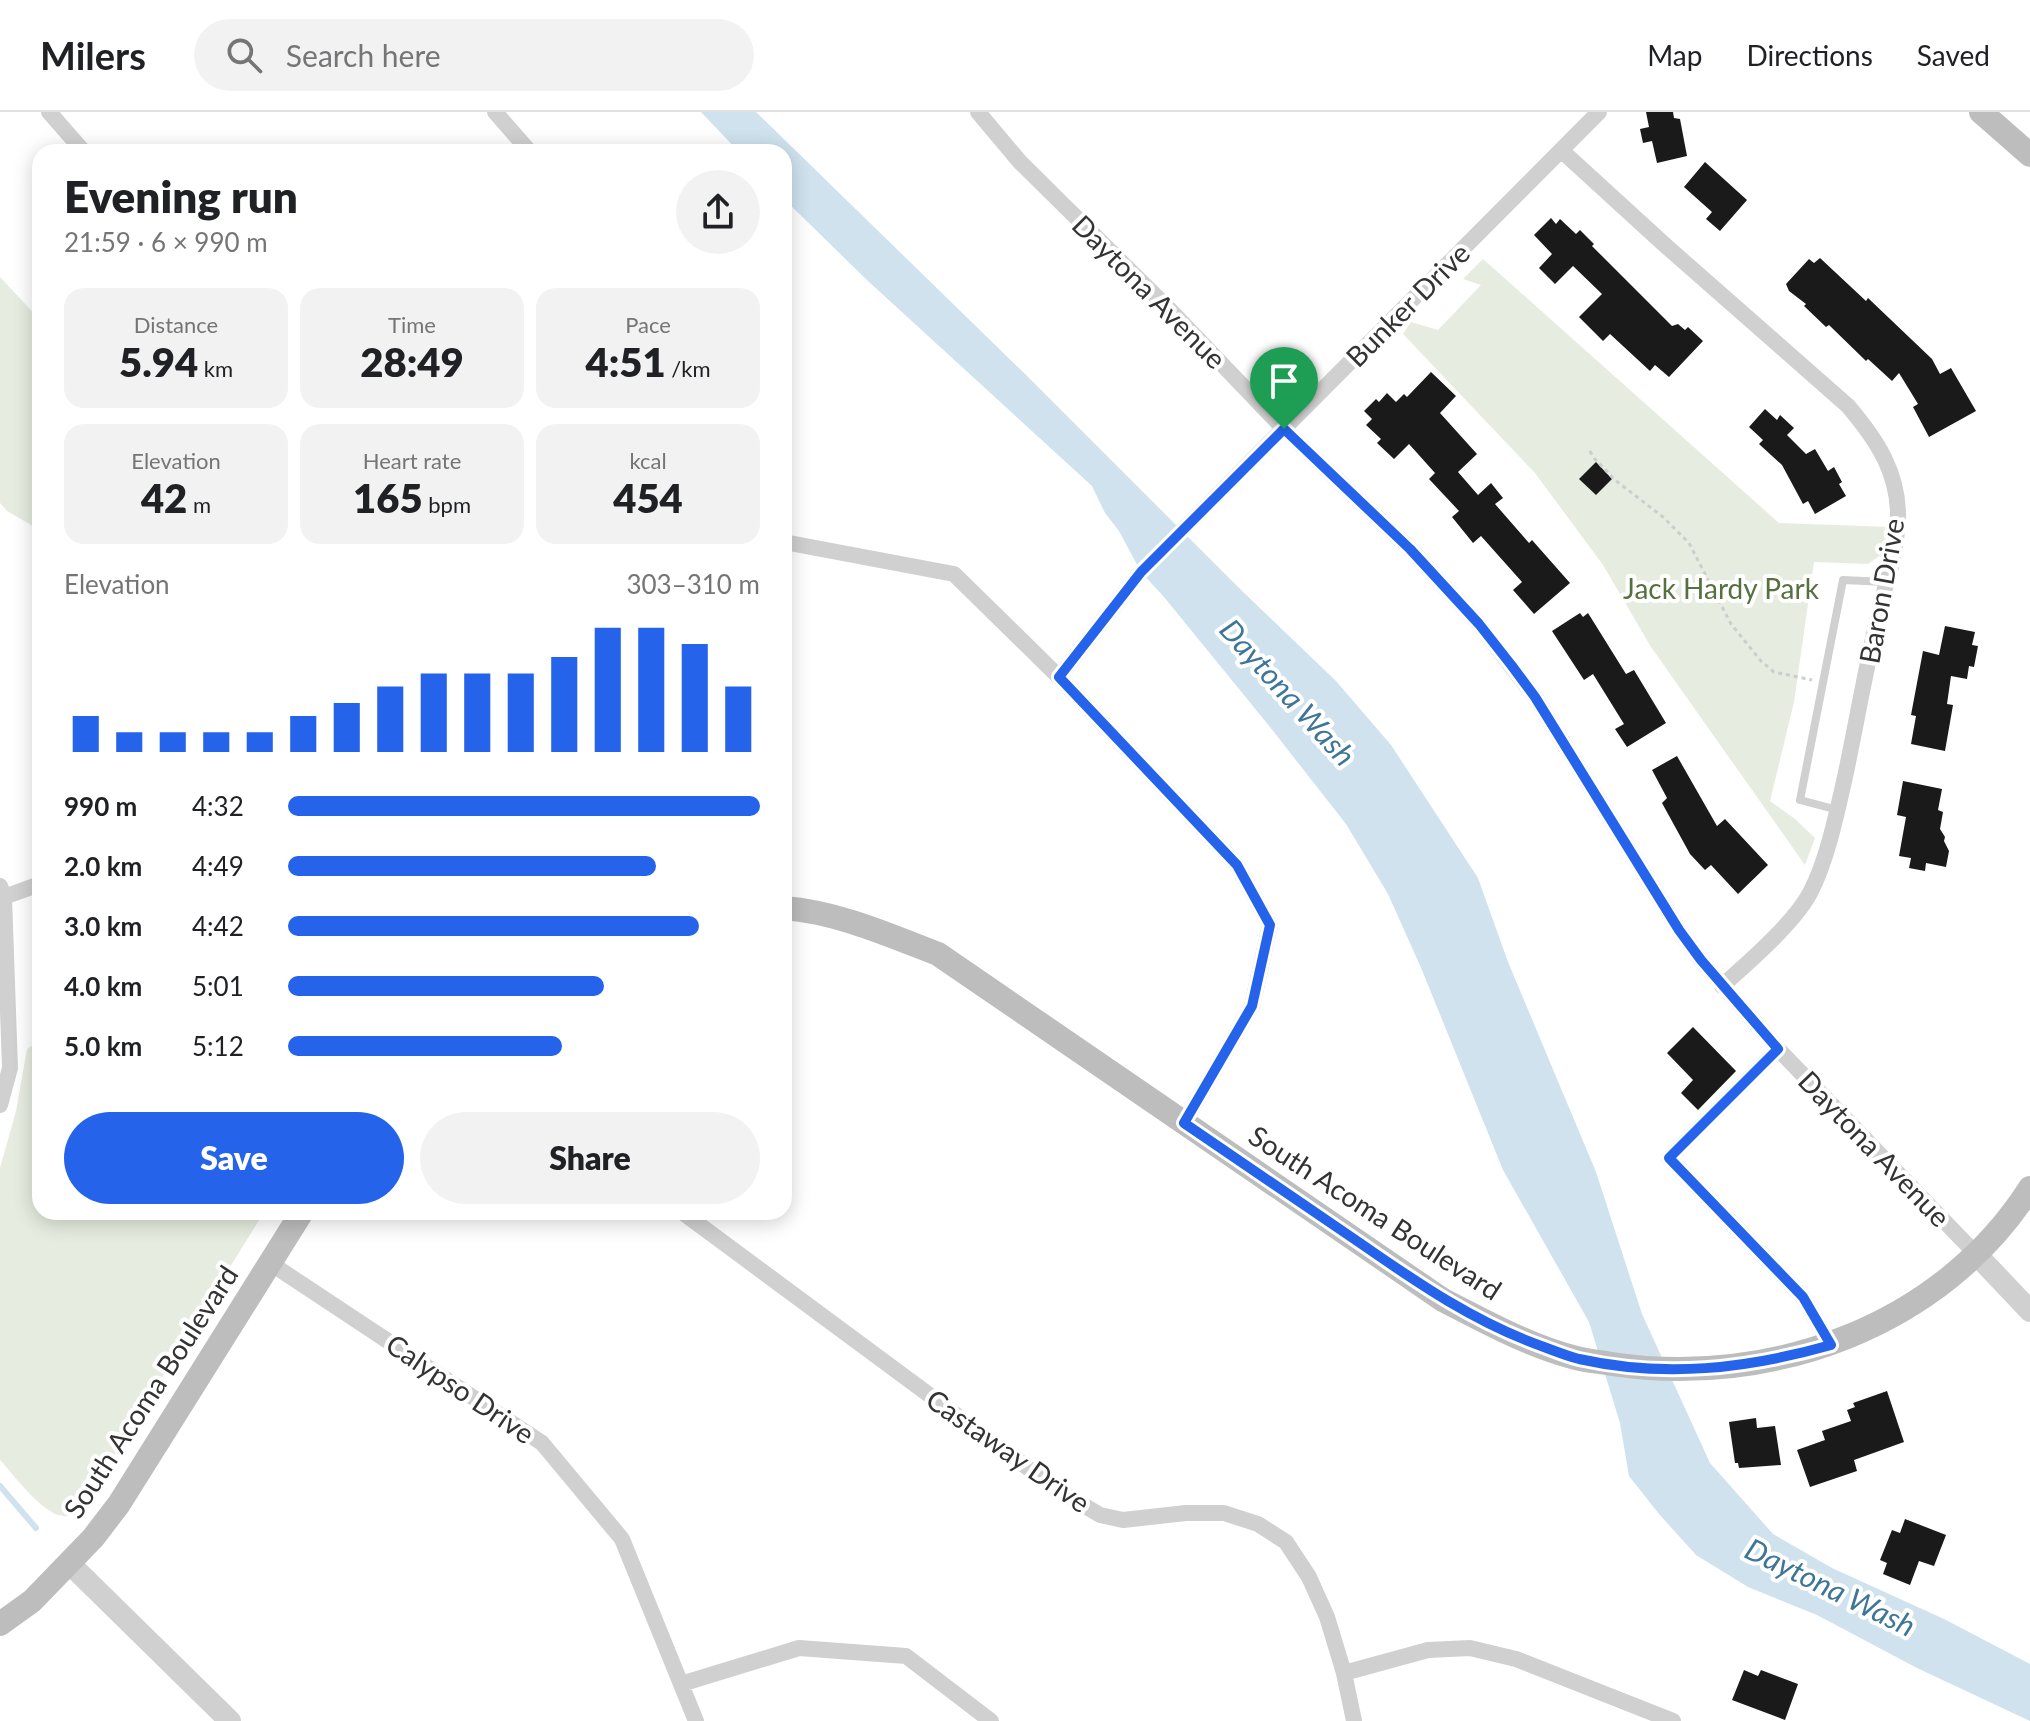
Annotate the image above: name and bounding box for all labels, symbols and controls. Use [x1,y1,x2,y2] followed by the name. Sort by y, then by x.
[194,19,754,91] search box
[40,32,146,78] text: Milers
[222,33,266,77] icon: search
[286,37,441,73] text: Search here
[1647,38,1702,72] text: Map
[1746,38,1873,72] text: Directions
[1917,38,1990,72] text: Saved
[64,170,298,222] text: Evening run
[676,170,760,254] button: share
[1066,207,1234,375] street label: Daytona Avenue
[64,226,268,258] text: 21:59 · 6 × 990 m
[1338,235,1476,373] street label: Bunker Drive
[134,311,218,338] text: Distance
[388,311,436,338] text: Time
[625,311,671,338] text: Pace
[119,338,198,386] text: 5.94
[360,338,464,386] text: 28:49
[585,338,666,386] text: 4:51
[1250,347,1318,429] pin
[198,355,233,382] text: km
[666,355,711,382] text: /km
[1262,359,1306,403] icon: arrive
[131,447,221,474] text: Elevation
[363,447,461,474] text: Heart rate
[629,447,667,474] text: kcal
[141,474,187,522] text: 42
[353,474,423,522] text: 165
[613,474,683,522] text: 454
[187,491,211,518] text: m
[423,491,471,518] text: bpm
[1852,516,1911,666] street label: Baron Drive
[64,568,170,600] text: Elevation
[626,568,760,600] text: 303–310 m
[1623,571,1820,605] park label: Jack Hardy Park
[1213,611,1364,772] water label: Daytona Wash
[64,790,137,822] text: 990 m
[192,790,244,822] text: 4:32
[64,850,142,882] text: 2.0 km
[192,850,244,882] text: 4:49
[64,910,142,942] text: 3.0 km
[192,910,244,942] text: 4:42
[64,970,142,1002] text: 4.0 km
[192,970,244,1002] text: 5:01
[64,1030,142,1062] text: 5.0 km
[192,1030,244,1062] text: 5:12
[1792,1063,1958,1233] street label: Daytona Avenue
[64,1112,404,1204] button: Save
[420,1112,760,1204] button: Share
[1243,1118,1508,1306] street label: South Acoma Boulevard
[56,1259,244,1524] street label: South Acoma Boulevard
[380,1326,541,1450] street label: Calypso Drive
[920,1381,1097,1519] street label: Castaway Drive
[1740,1530,1922,1643] water label: Daytona Wash

